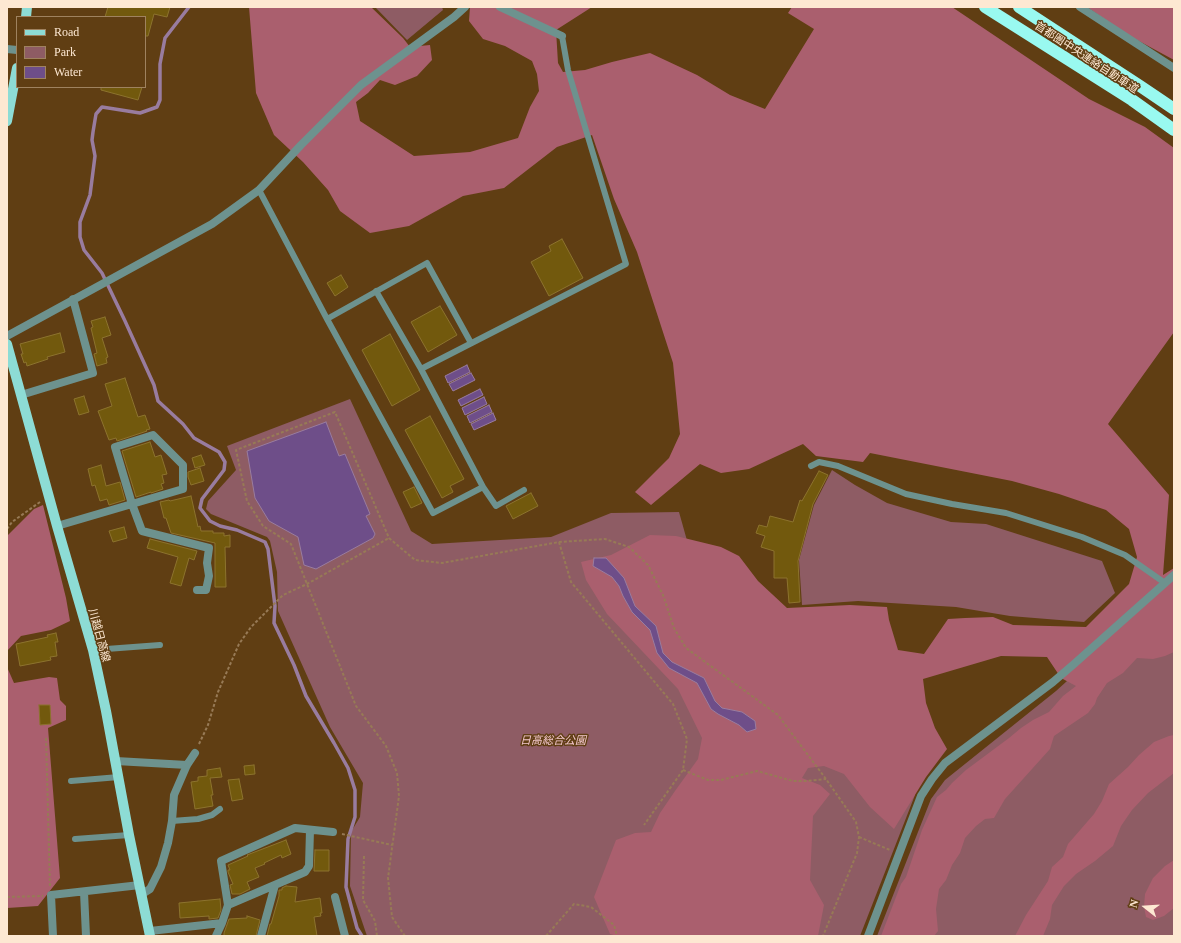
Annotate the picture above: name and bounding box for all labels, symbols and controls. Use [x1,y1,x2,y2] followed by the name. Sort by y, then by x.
[16,16,146,88] legend
[1033,19,1141,95] street label: 首都圏中央連絡自動車道
[54,25,79,39] text: Road
[54,45,76,59] text: Park
[54,65,82,79] text: Water
[87,607,113,663] street label: 川越日高線
[520,733,586,747] park label: 日高総合公園
[1125,887,1165,927] north arrow
[1127,898,1140,909] text: N

